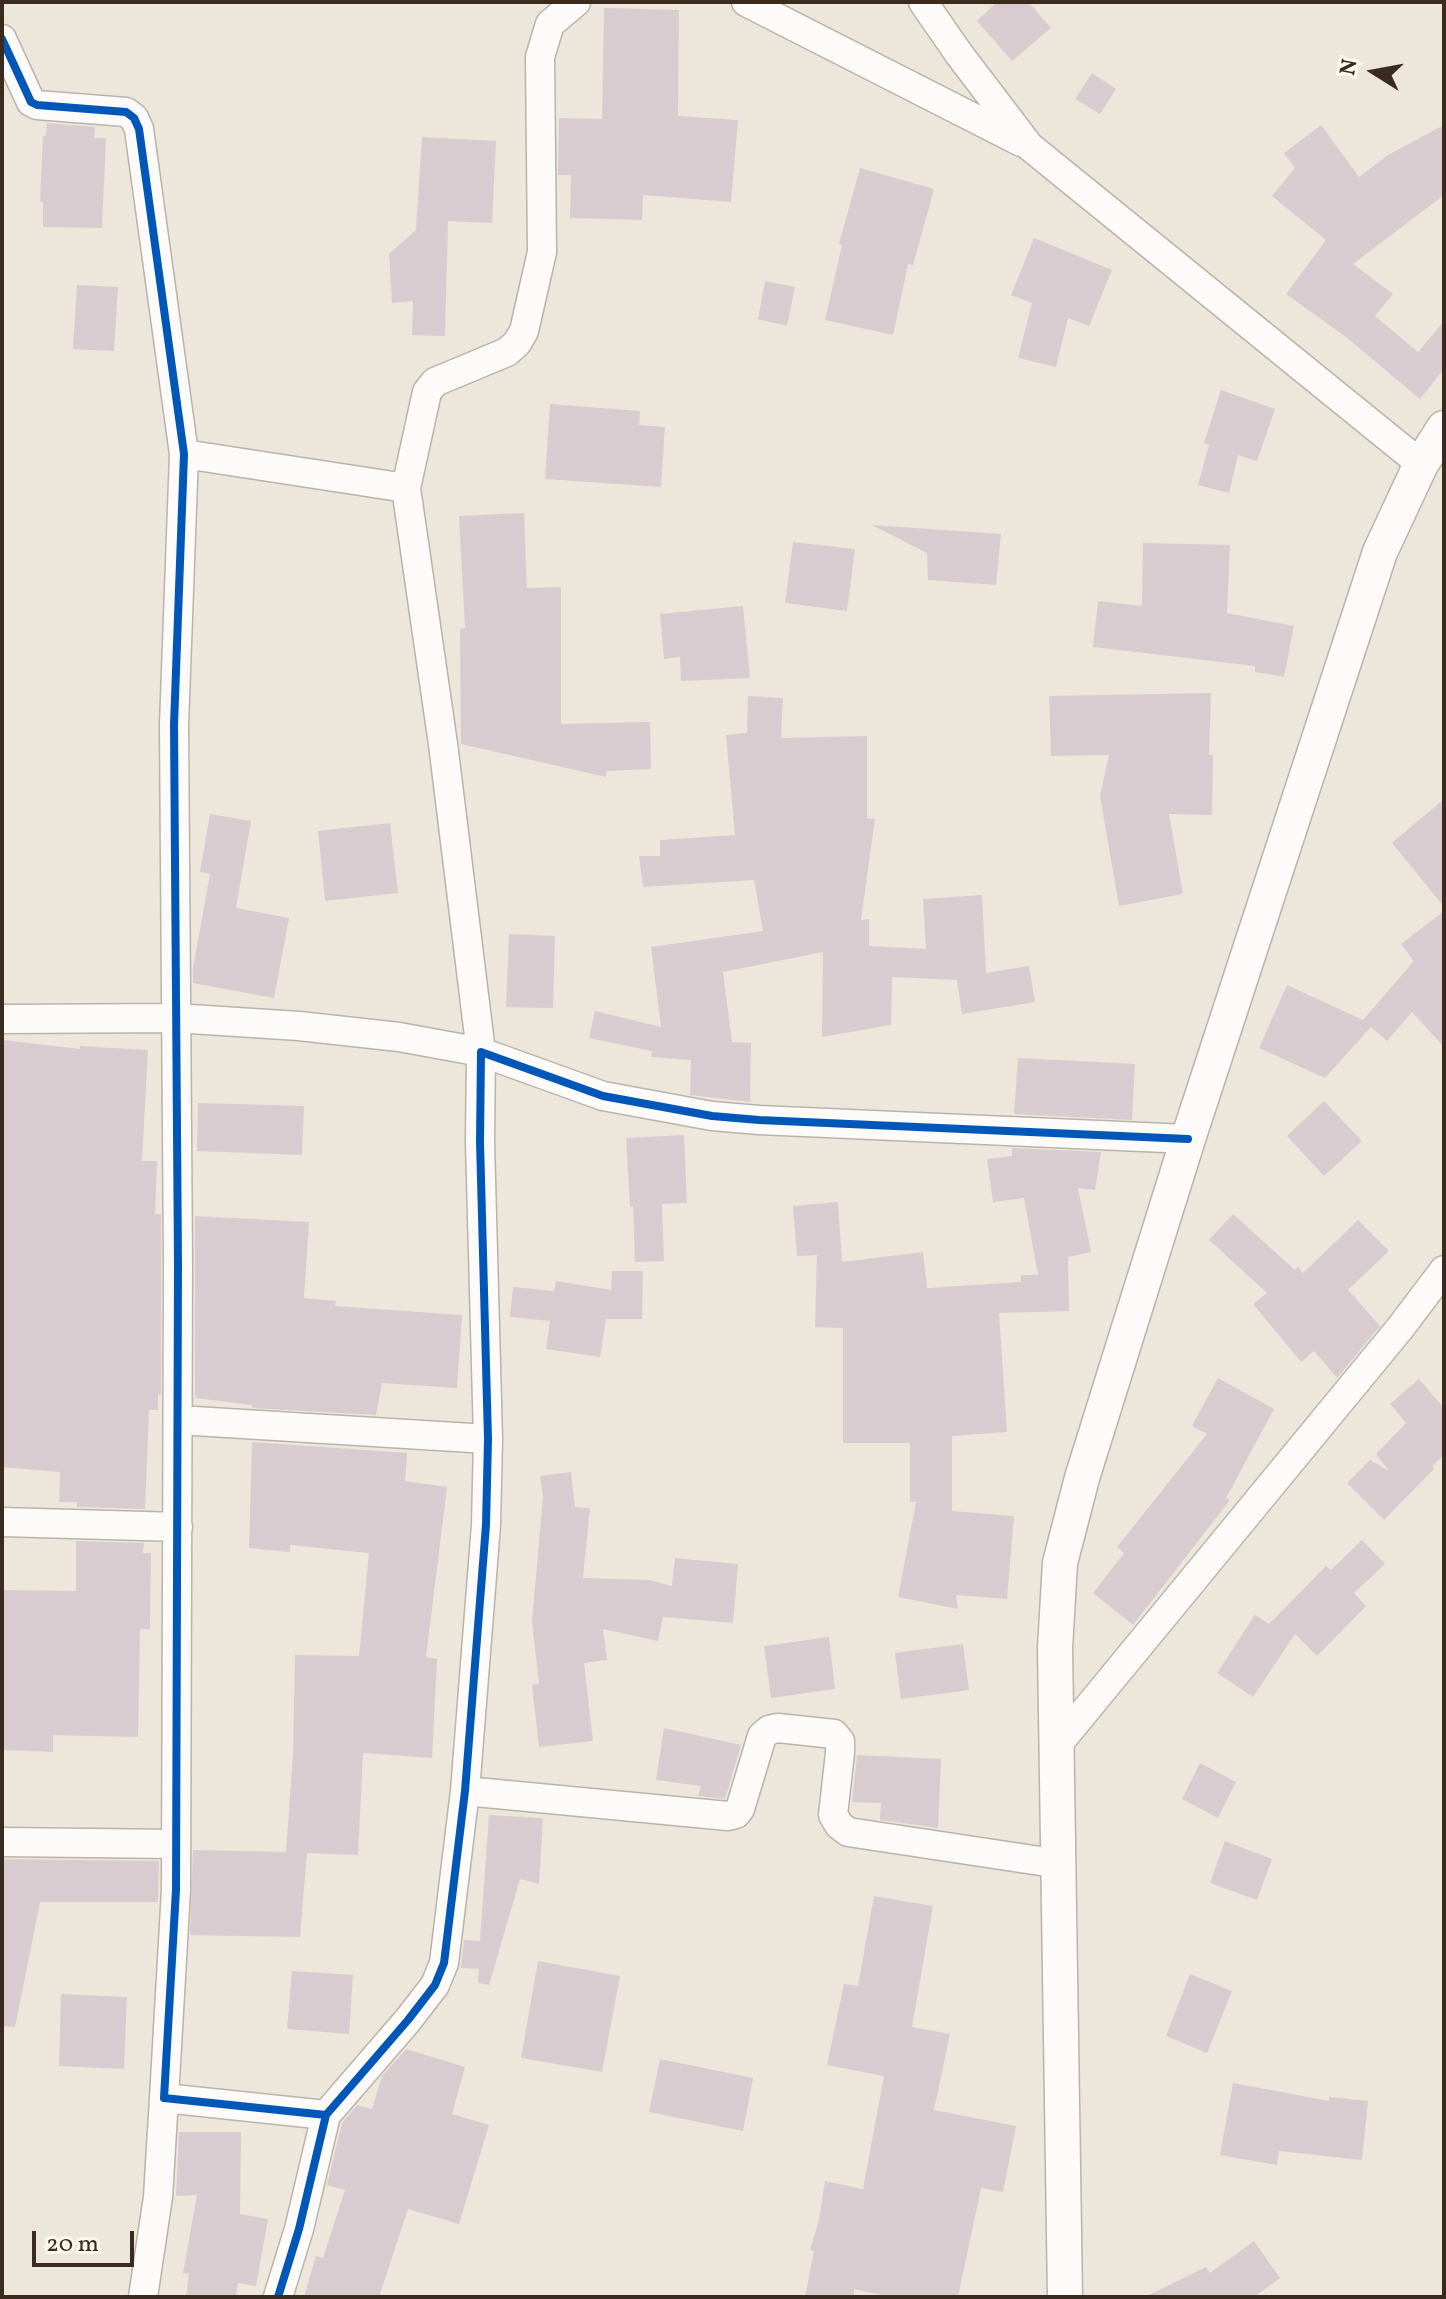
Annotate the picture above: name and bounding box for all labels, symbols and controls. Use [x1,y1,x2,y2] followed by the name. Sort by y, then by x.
[1334,32,1414,112] north arrow
[1333,57,1367,78] text: N
[36,2215,138,2265] scale bar
[46,2228,99,2262] text: 20 m

